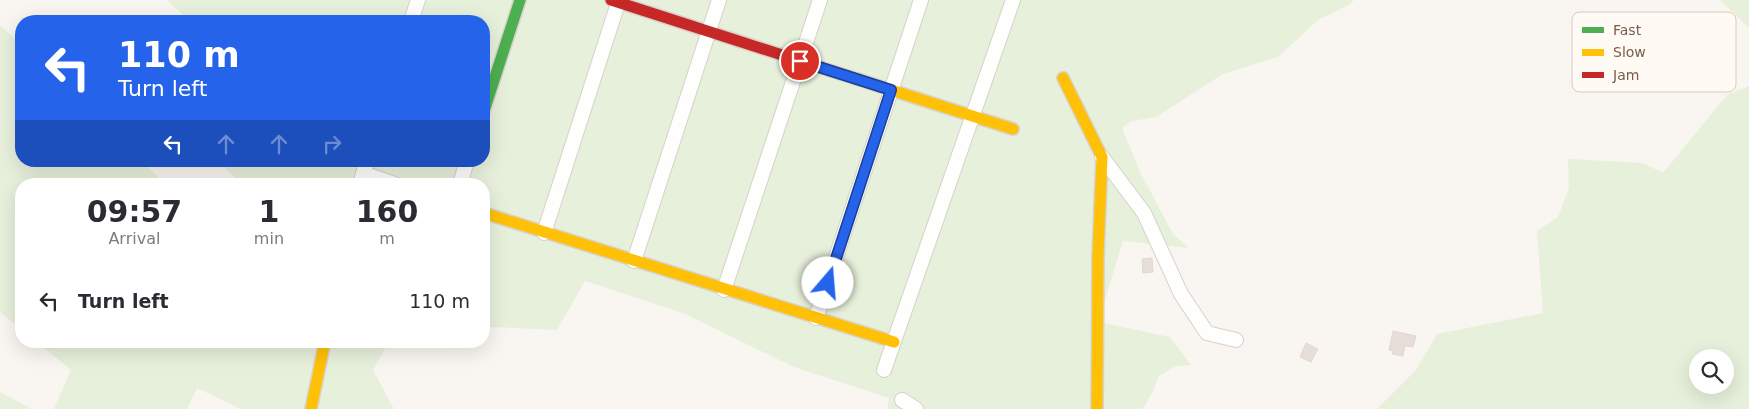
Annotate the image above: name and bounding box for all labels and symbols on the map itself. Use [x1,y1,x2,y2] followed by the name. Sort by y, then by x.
[1572,12,1736,92] legend
[1613,22,1642,38] text: Fast
[779,40,821,82] pin
[1613,44,1646,60] text: Slow
[1612,67,1639,83] text: Jam
[801,256,853,308] position arrow

